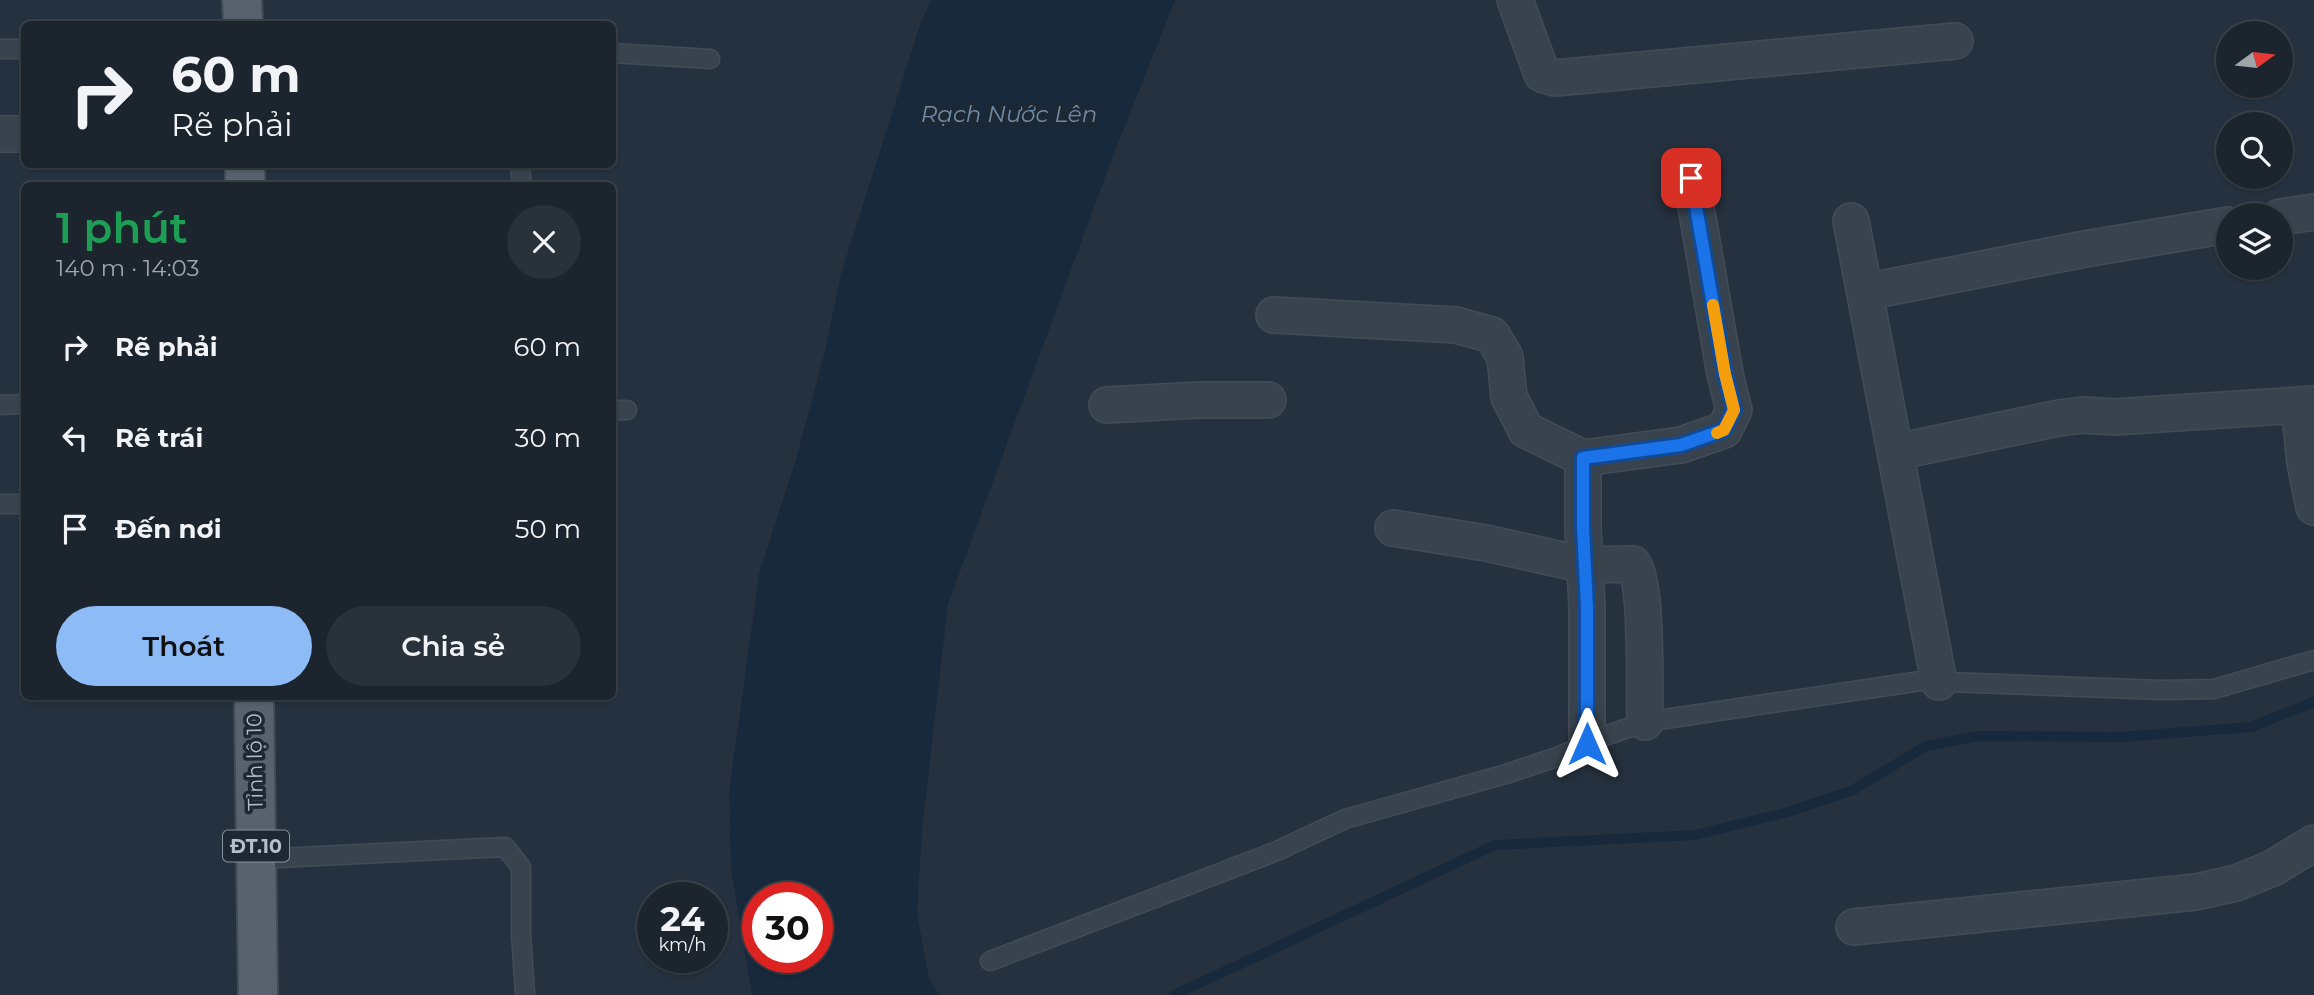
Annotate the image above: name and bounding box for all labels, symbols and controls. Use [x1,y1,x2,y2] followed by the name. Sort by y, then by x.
[2216,21,2292,98] north arrow
[2216,21,2293,280] map controls
[171,45,301,104] text: 60 m
[56,49,147,140] icon: right
[921,100,1097,128] water label: Rạch Nước Lên
[171,105,293,144] text: Rẽ phải
[2216,112,2293,189] button: search
[1661,148,1721,208] pin
[1672,159,1710,197] icon: arrive
[56,202,188,254] text: 1 phút
[2216,203,2293,280] button: layers
[507,205,581,279] button: close
[56,254,200,282] text: 140 m · 14:03
[56,328,94,366] icon: right
[115,331,218,363] text: Rẽ phải
[514,331,581,363] text: 60 m
[56,419,94,457] icon: left
[115,422,203,454] text: Rẽ trái
[515,422,581,454] text: 30 m
[56,510,94,548] icon: arrive
[115,513,221,545] text: Đến nơi
[515,513,581,545] text: 50 m
[56,606,312,686] button: Thoát
[326,606,581,686] button: Chia sẻ
[1550,707,1624,781] position arrow
[241,713,268,811] street label: Tỉnh lộ 10
[223,831,289,862] road number: ĐT.10
[742,882,833,973] speed limit sign: 30
[660,897,705,940] text: 24
[658,934,707,956] text: km/h

